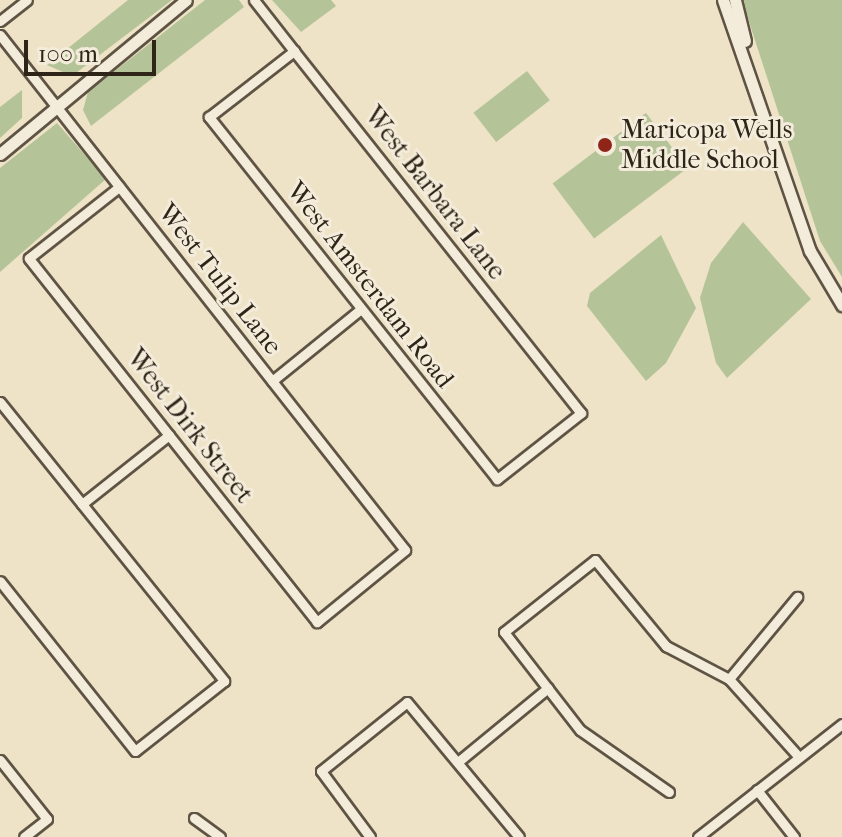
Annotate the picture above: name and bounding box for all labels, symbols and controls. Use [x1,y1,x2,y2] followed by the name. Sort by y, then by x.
[28,24,160,74] scale bar
[38,40,98,68] text: 100 m
[358,100,512,286] street label: West Barbara Lane
[621,114,792,176] place label: Maricopa Wells Middle School
[596,136,614,154] marker: Maricopa Wells Middle School
[280,176,460,394] street label: West Amsterdam Road
[151,197,289,361] street label: West Tulip Lane
[120,343,260,509] street label: West Dirk Street

